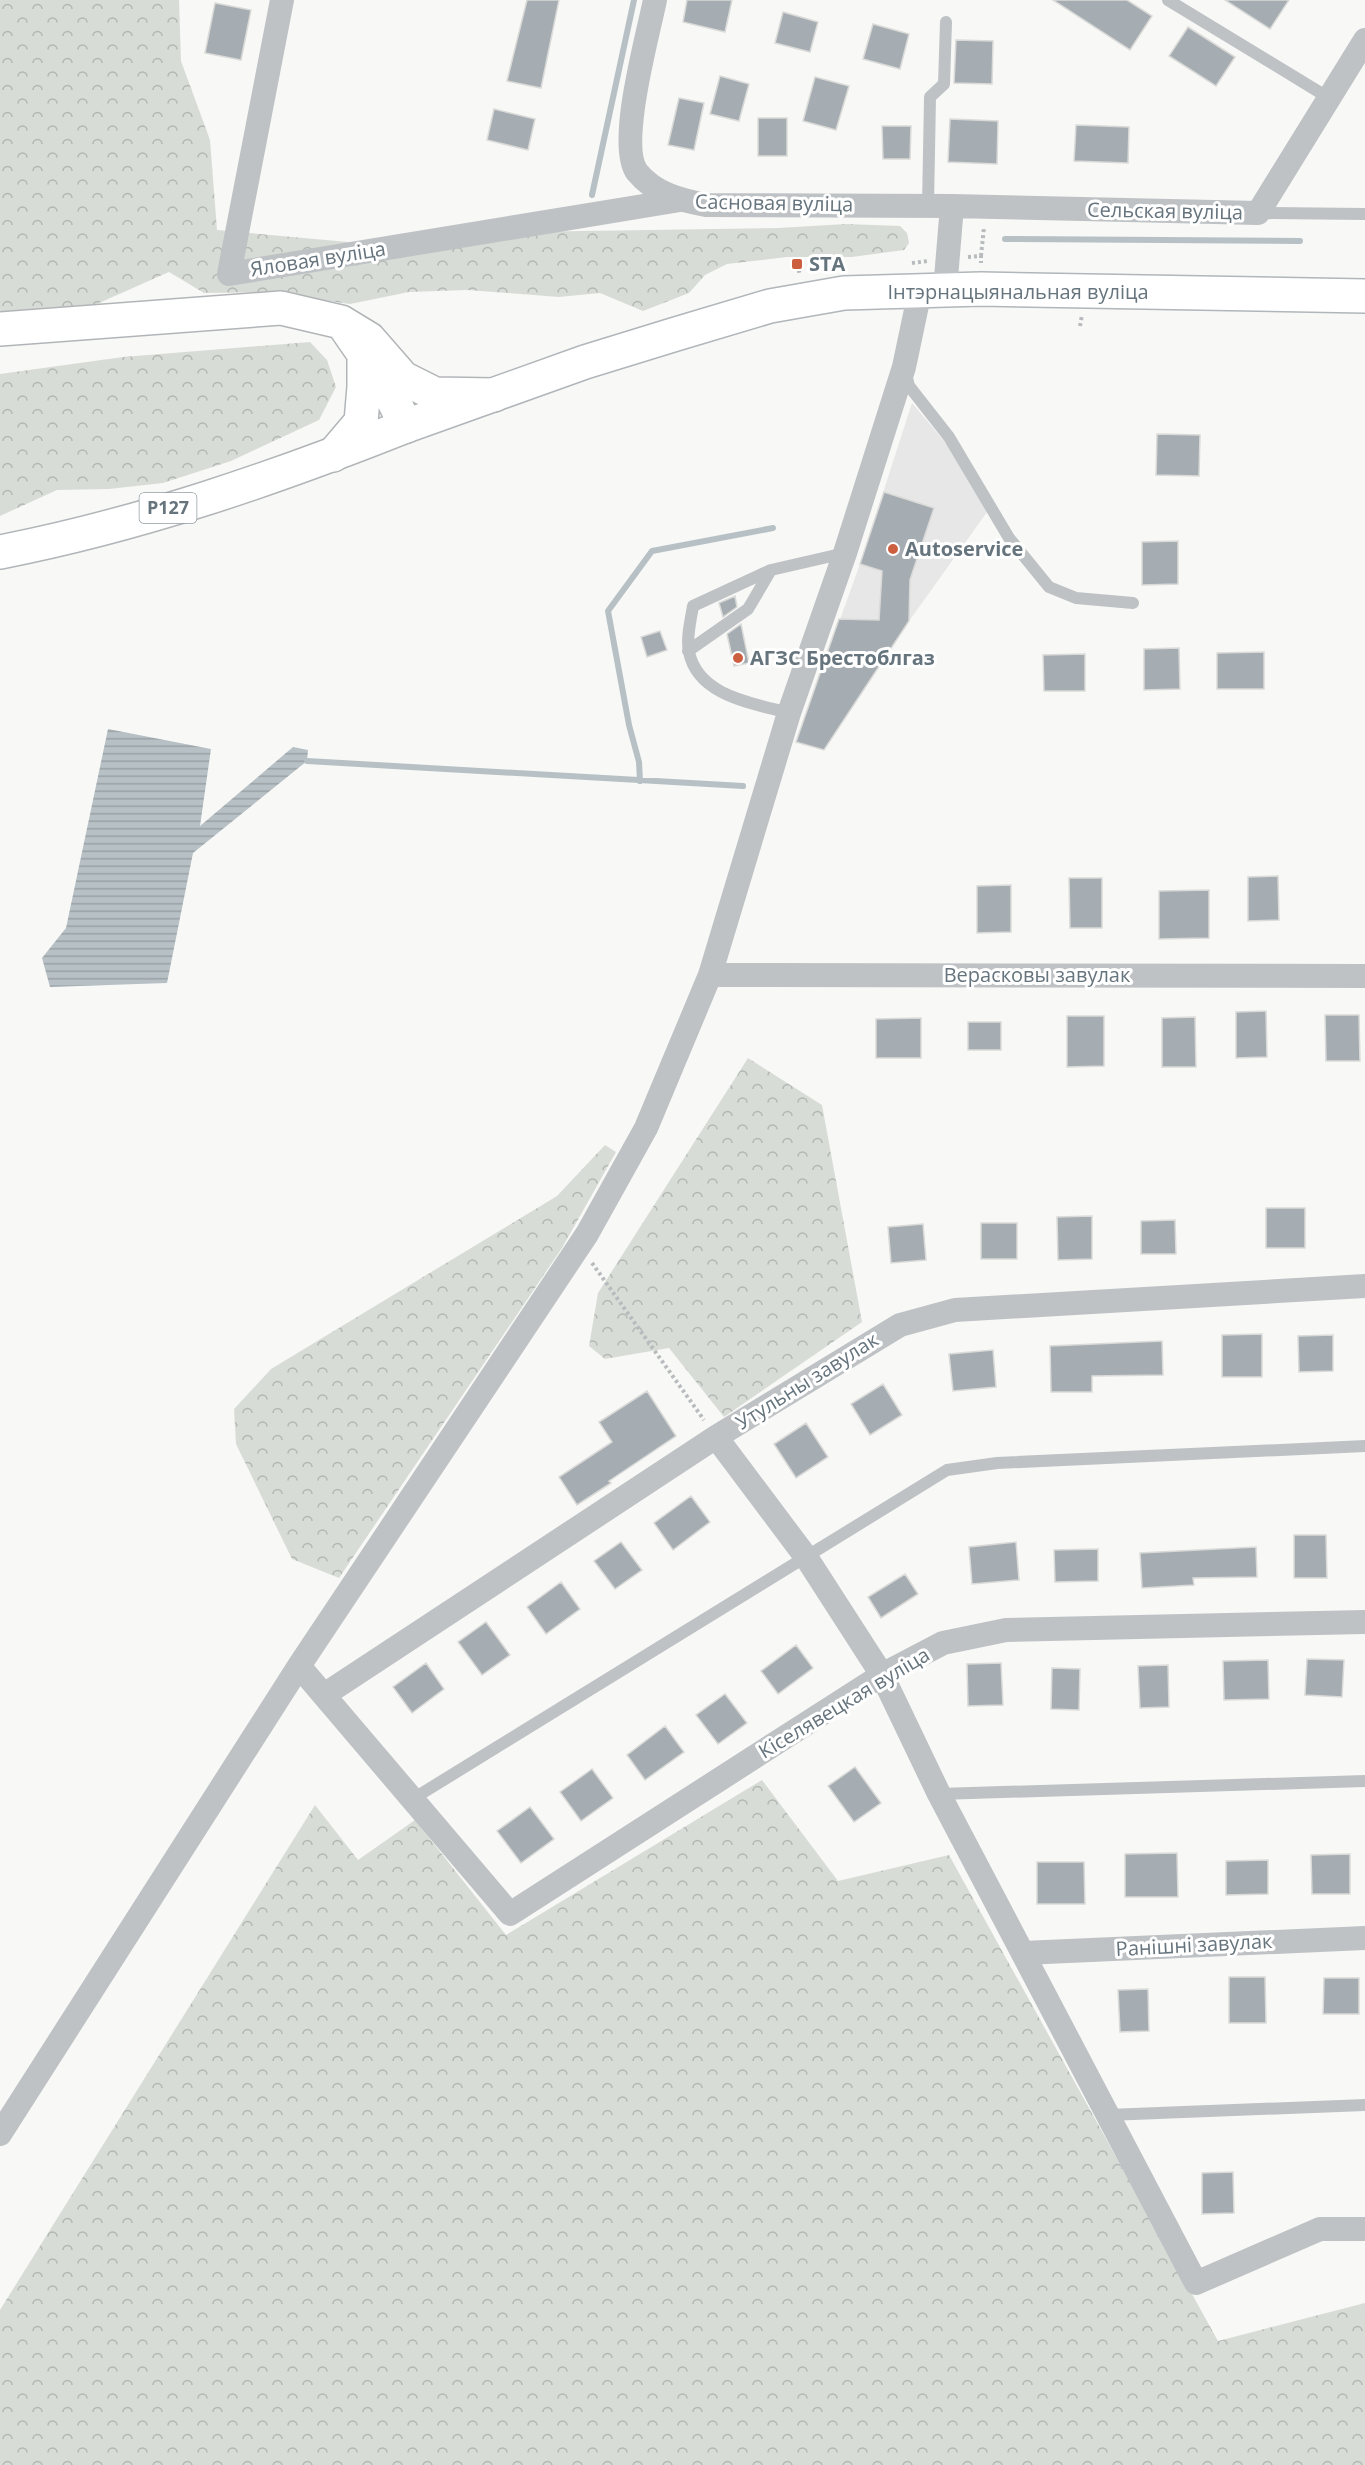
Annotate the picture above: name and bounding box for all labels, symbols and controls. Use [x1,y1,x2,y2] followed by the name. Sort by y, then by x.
[695,188,853,217] street label: Сасновая вуліца
[1087,196,1243,225] street label: Сельская вуліца
[248,234,388,283] street label: Яловая вуліца
[809,250,846,277] place label: STA
[790,257,804,271] marker: STA
[887,278,1149,305] street label: Інтэрнацыянальная вуліца
[140,493,196,523] road number: Р127
[905,535,1023,562] place label: Autoservice
[886,542,900,556] marker: Autoservice
[750,644,935,671] place label: АГЗС Брестоблгаз
[731,651,745,665] marker: АГЗС Брестоблгаз
[944,961,1131,988] street label: Верасковы завулак
[730,1325,884,1435] street label: Утульны завулак
[753,1641,934,1764] street label: Кіселявецкая вуліца
[1115,1927,1274,1962] street label: Ранішні завулак

